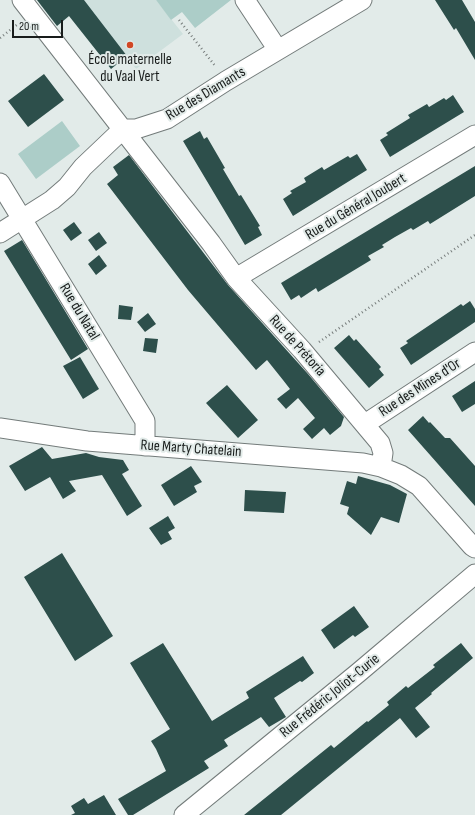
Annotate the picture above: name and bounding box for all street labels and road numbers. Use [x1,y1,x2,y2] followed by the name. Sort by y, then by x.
[163,63,249,125] street label: Rue des Diamants
[302,170,410,244] street label: Rue du Général Joubert
[55,280,103,344] street label: Rue du Natal
[265,312,329,380] street label: Rue de Prétoria
[376,355,464,421] street label: Rue des Mines d'Or
[140,436,242,462] street label: Rue Marty Chatelain
[276,650,384,742] street label: Rue Frédéric Joliot-Curie

